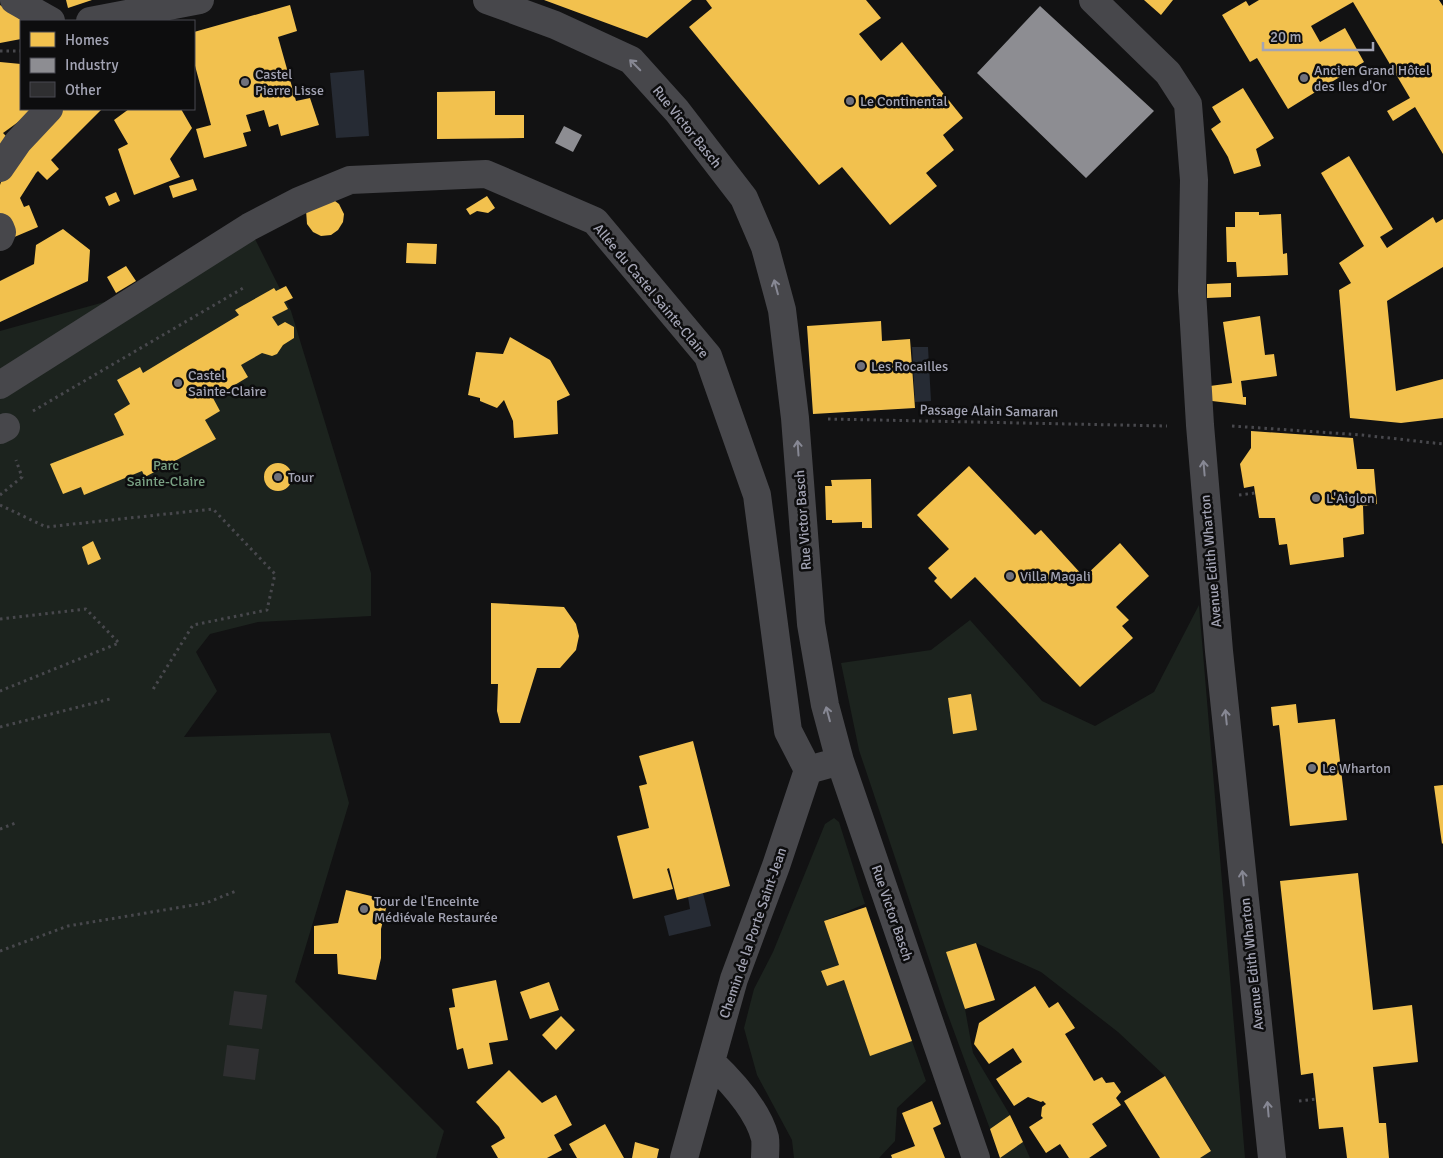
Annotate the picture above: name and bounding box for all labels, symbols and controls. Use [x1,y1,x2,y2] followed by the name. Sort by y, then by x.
[20,20,195,110] legend
[1263,20,1373,52] scale bar
[1270,28,1301,46] text: 20 m
[65,31,109,49] text: Homes
[65,56,118,74] text: Industry
[629,59,641,71] one-way arrow
[1314,62,1430,95] place label: Ancien Grand Hôtel des Iles d'Or
[255,66,324,99] place label: Castel Pierre Lisse
[1298,72,1310,84] marker: Ancien Grand Hôtel des Iles d'Or
[239,76,251,88] marker: Castel Pierre Lisse
[65,81,102,99] text: Other
[649,83,725,171] street label: Rue Victor Basch
[860,93,948,110] place label: Le Continental
[844,95,856,107] marker: Le Continental
[590,220,712,362] street label: Allée du Castel Sainte-Claire
[771,280,780,296] one-way arrow
[871,358,948,375] place label: Les Rocailles
[855,360,867,372] marker: Les Rocailles
[188,367,266,400] place label: Castel Sainte-Claire
[172,377,184,389] marker: Castel Sainte-Claire
[920,401,1058,421] street label: Passage Alain Samaran
[793,441,802,457] one-way arrow
[127,457,205,490] park label: Parc Sainte-Claire
[1199,460,1208,476] one-way arrow
[288,469,315,486] place label: Tour
[791,469,815,571] street label: Rue Victor Basch
[272,471,284,483] marker: Tour
[1326,490,1375,507] place label: L'Aiglon
[1310,492,1322,504] marker: L'Aiglon
[1197,494,1225,628] street label: Avenue Edith Wharton
[1020,568,1091,585] place label: Villa Magali
[1004,570,1016,582] marker: Villa Magali
[822,706,832,722] one-way arrow
[1221,709,1231,725] one-way arrow
[1322,760,1391,777] place label: Le Wharton
[1306,762,1318,774] marker: Le Wharton
[716,845,790,1021] street label: Chemin de la Porte Saint-Jean
[868,863,916,963] street label: Rue Victor Basch
[1238,871,1248,887] one-way arrow
[374,893,498,926] place label: Tour de l'Enceinte Médiévale Restaurée
[1237,897,1267,1031] street label: Avenue Edith Wharton
[358,903,370,915] marker: Tour de l'Enceinte Médiévale Restaurée
[1263,1102,1273,1118] one-way arrow

